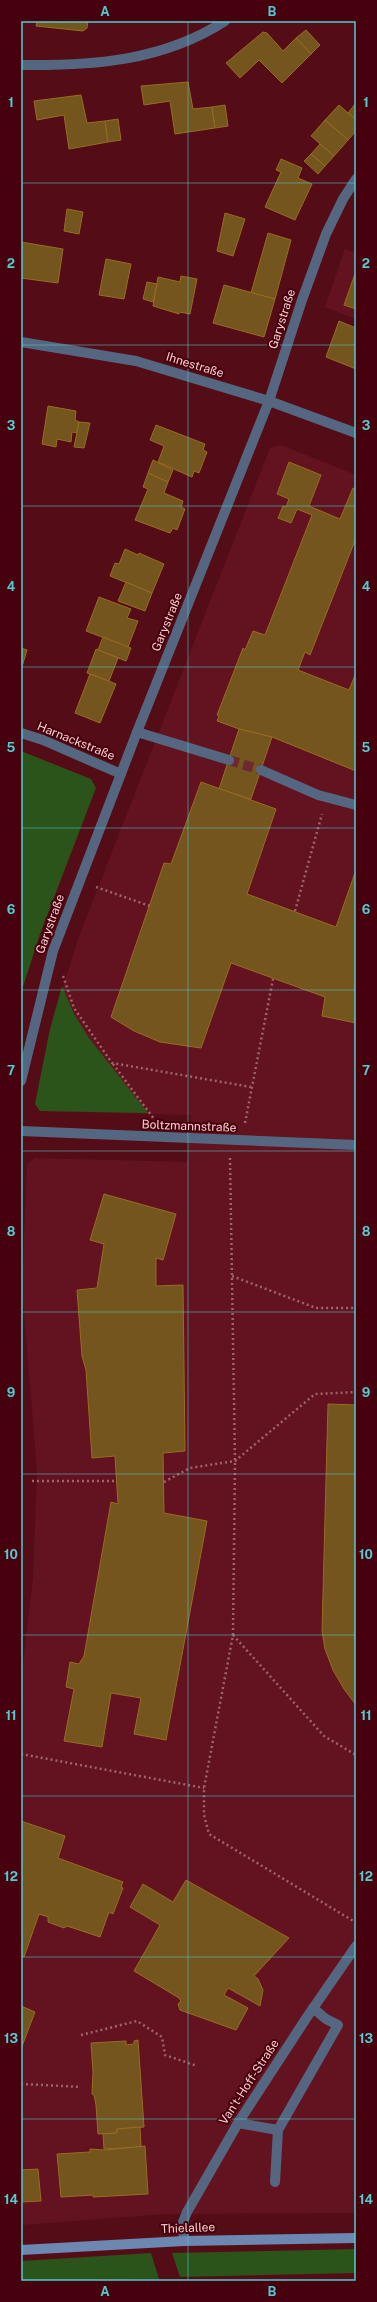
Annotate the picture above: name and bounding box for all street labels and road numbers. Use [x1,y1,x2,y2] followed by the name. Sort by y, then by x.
[266,287,298,351] street label: Garystraße
[164,350,226,380] street label: Ihnestraße
[149,590,185,653] street label: Garystraße
[35,719,117,763] street label: Harnackstraße
[33,892,67,956] street label: Garystraße
[141,1117,237,1135] street label: Boltzmannstraße
[216,2037,282,2127] street label: Van't-Hoff-Straße
[161,2220,216,2236] street label: Thielallee

